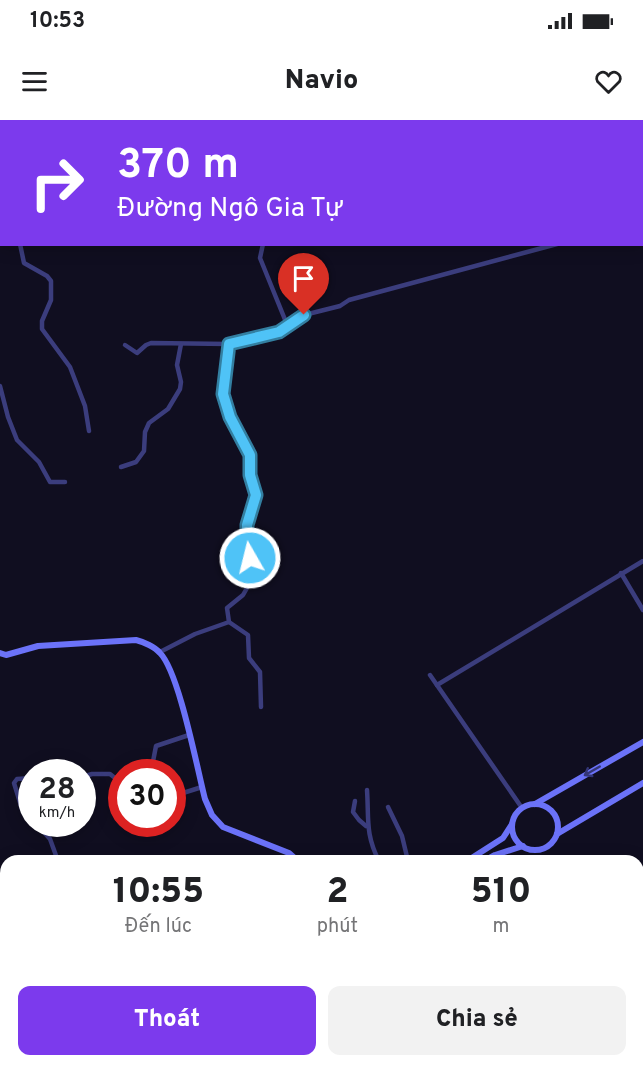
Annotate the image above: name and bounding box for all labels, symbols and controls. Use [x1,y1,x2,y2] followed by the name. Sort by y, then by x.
[30,8,85,35] text: 10:53
[285,64,358,98] text: Navio
[18,65,51,98] icon: menu
[592,65,625,98] icon: heart
[117,140,239,193] text: 370 m
[18,144,96,222] icon: right
[117,192,343,226] text: Đường Ngô Gia Tự
[278,253,329,315] pin
[287,262,320,295] icon: arrive
[218,526,282,590] position arrow
[108,759,186,837] speed limit sign: 30
[584,765,601,777] one-way arrow
[38,772,76,809] text: 28
[39,804,75,823] text: km/h
[113,870,204,916] text: 10:55
[326,870,348,916] text: 2
[471,870,531,916] text: 510
[125,914,192,940] text: Đến lúc
[317,914,358,940] text: phút
[493,914,510,940] text: m
[18,986,316,1055] button: Thoát
[328,986,626,1055] button: Chia sẻ

